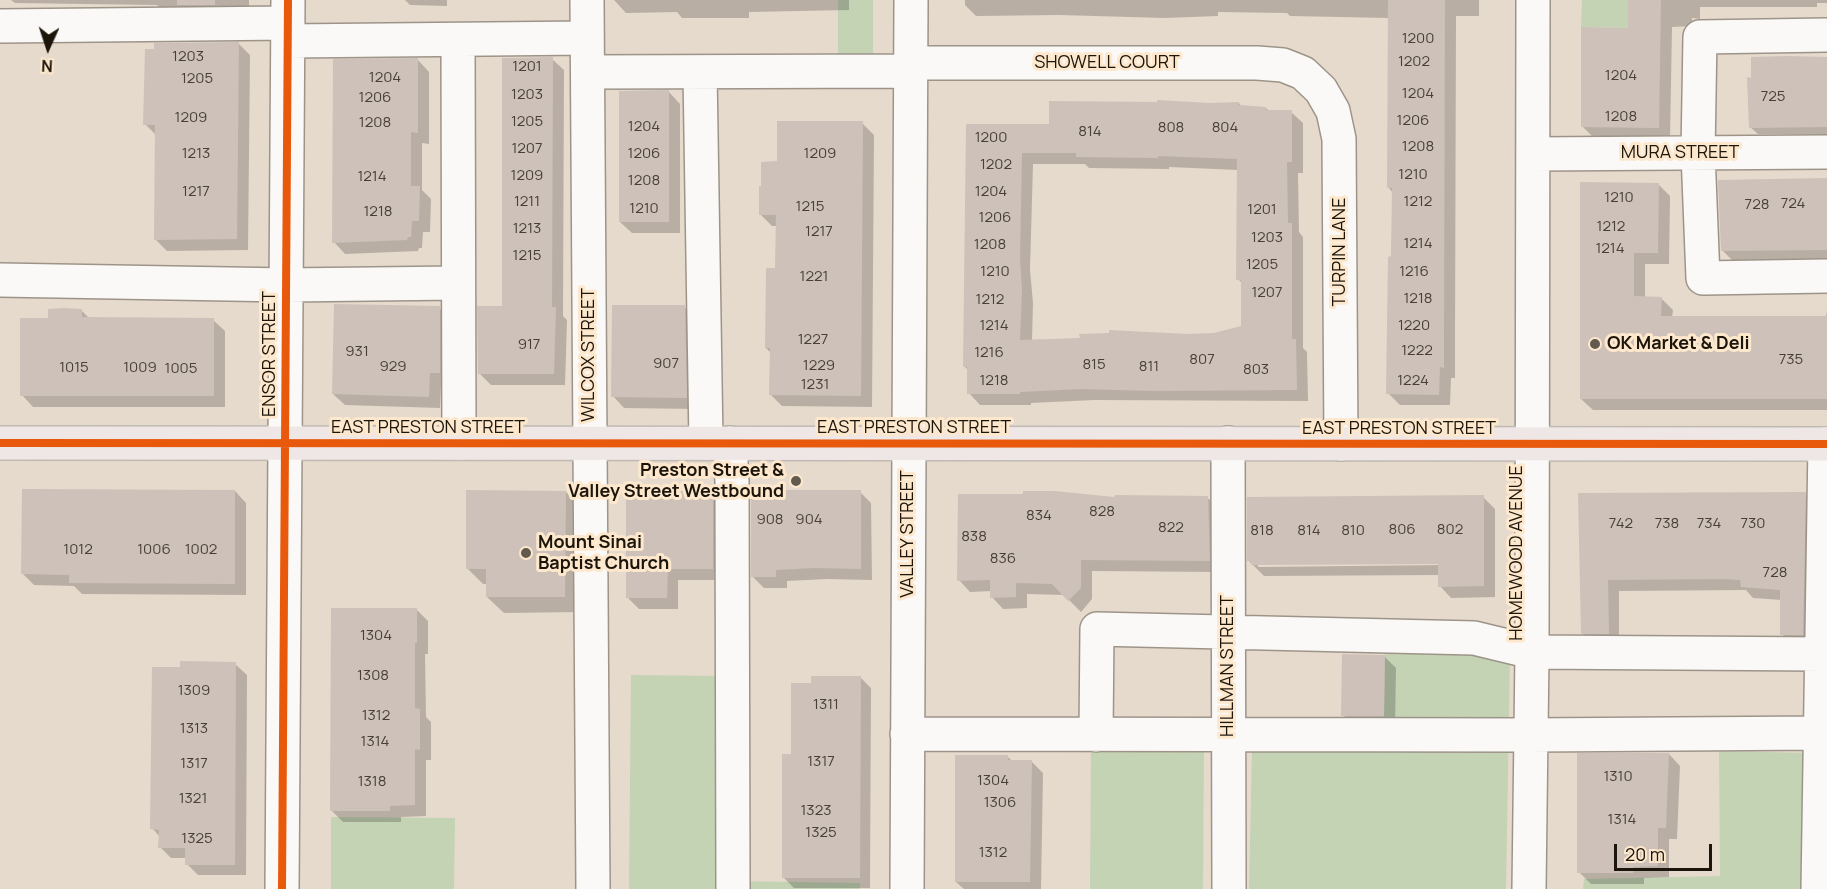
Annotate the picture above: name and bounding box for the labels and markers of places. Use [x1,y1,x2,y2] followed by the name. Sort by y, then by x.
[1607,333,1750,355] place label: OK Market & Deli
[1588,337,1602,351] marker: OK Market & Deli
[568,460,784,502] place label: Preston Street & Valley Street Westbound
[789,474,803,488] marker: Preston Street & Valley Street Westbound
[538,532,669,574] place label: Mount Sinai Baptist Church
[519,546,533,560] marker: Mount Sinai Baptist Church

